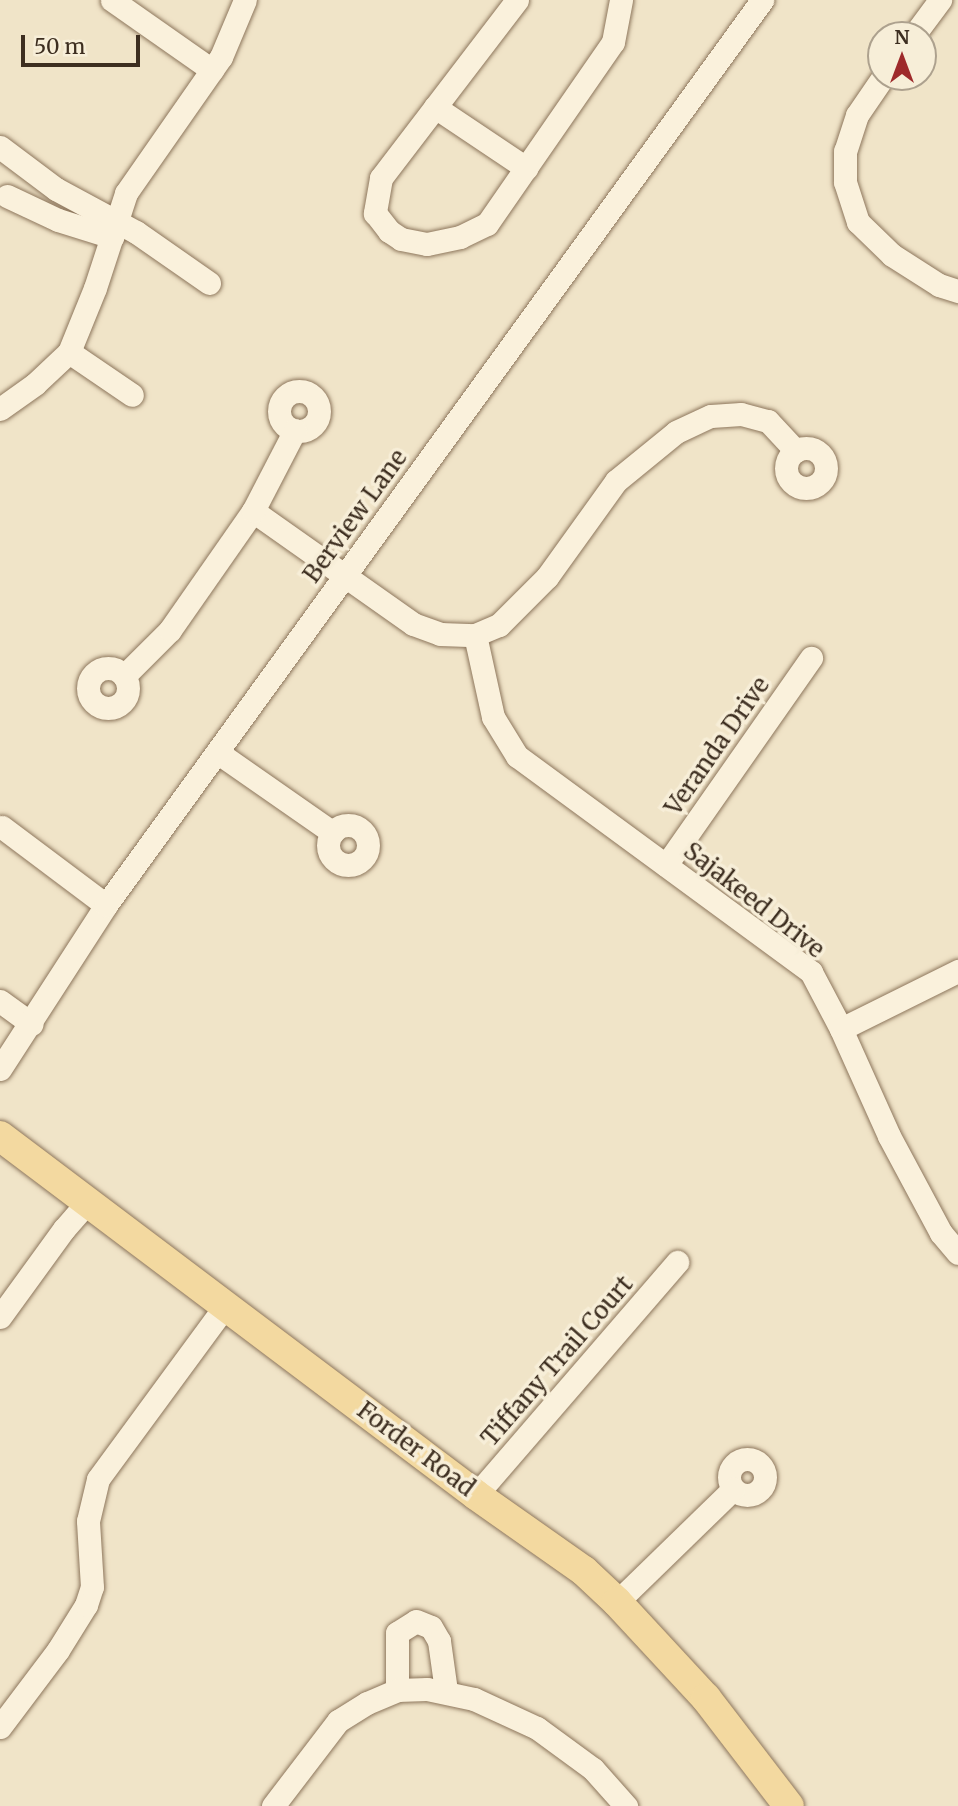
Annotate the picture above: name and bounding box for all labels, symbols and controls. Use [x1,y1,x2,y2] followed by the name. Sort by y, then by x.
[24,21,144,65] scale bar
[867,21,937,91] north arrow
[894,25,910,49] text: N
[34,33,85,60] text: 50 m
[297,444,413,588] street label: Berview Lane
[659,671,775,821] street label: Veranda Drive
[678,836,830,964] street label: Sajakeed Drive
[475,1270,639,1452] street label: Tiffany Trail Court
[352,1395,480,1503] street label: Forder Road

